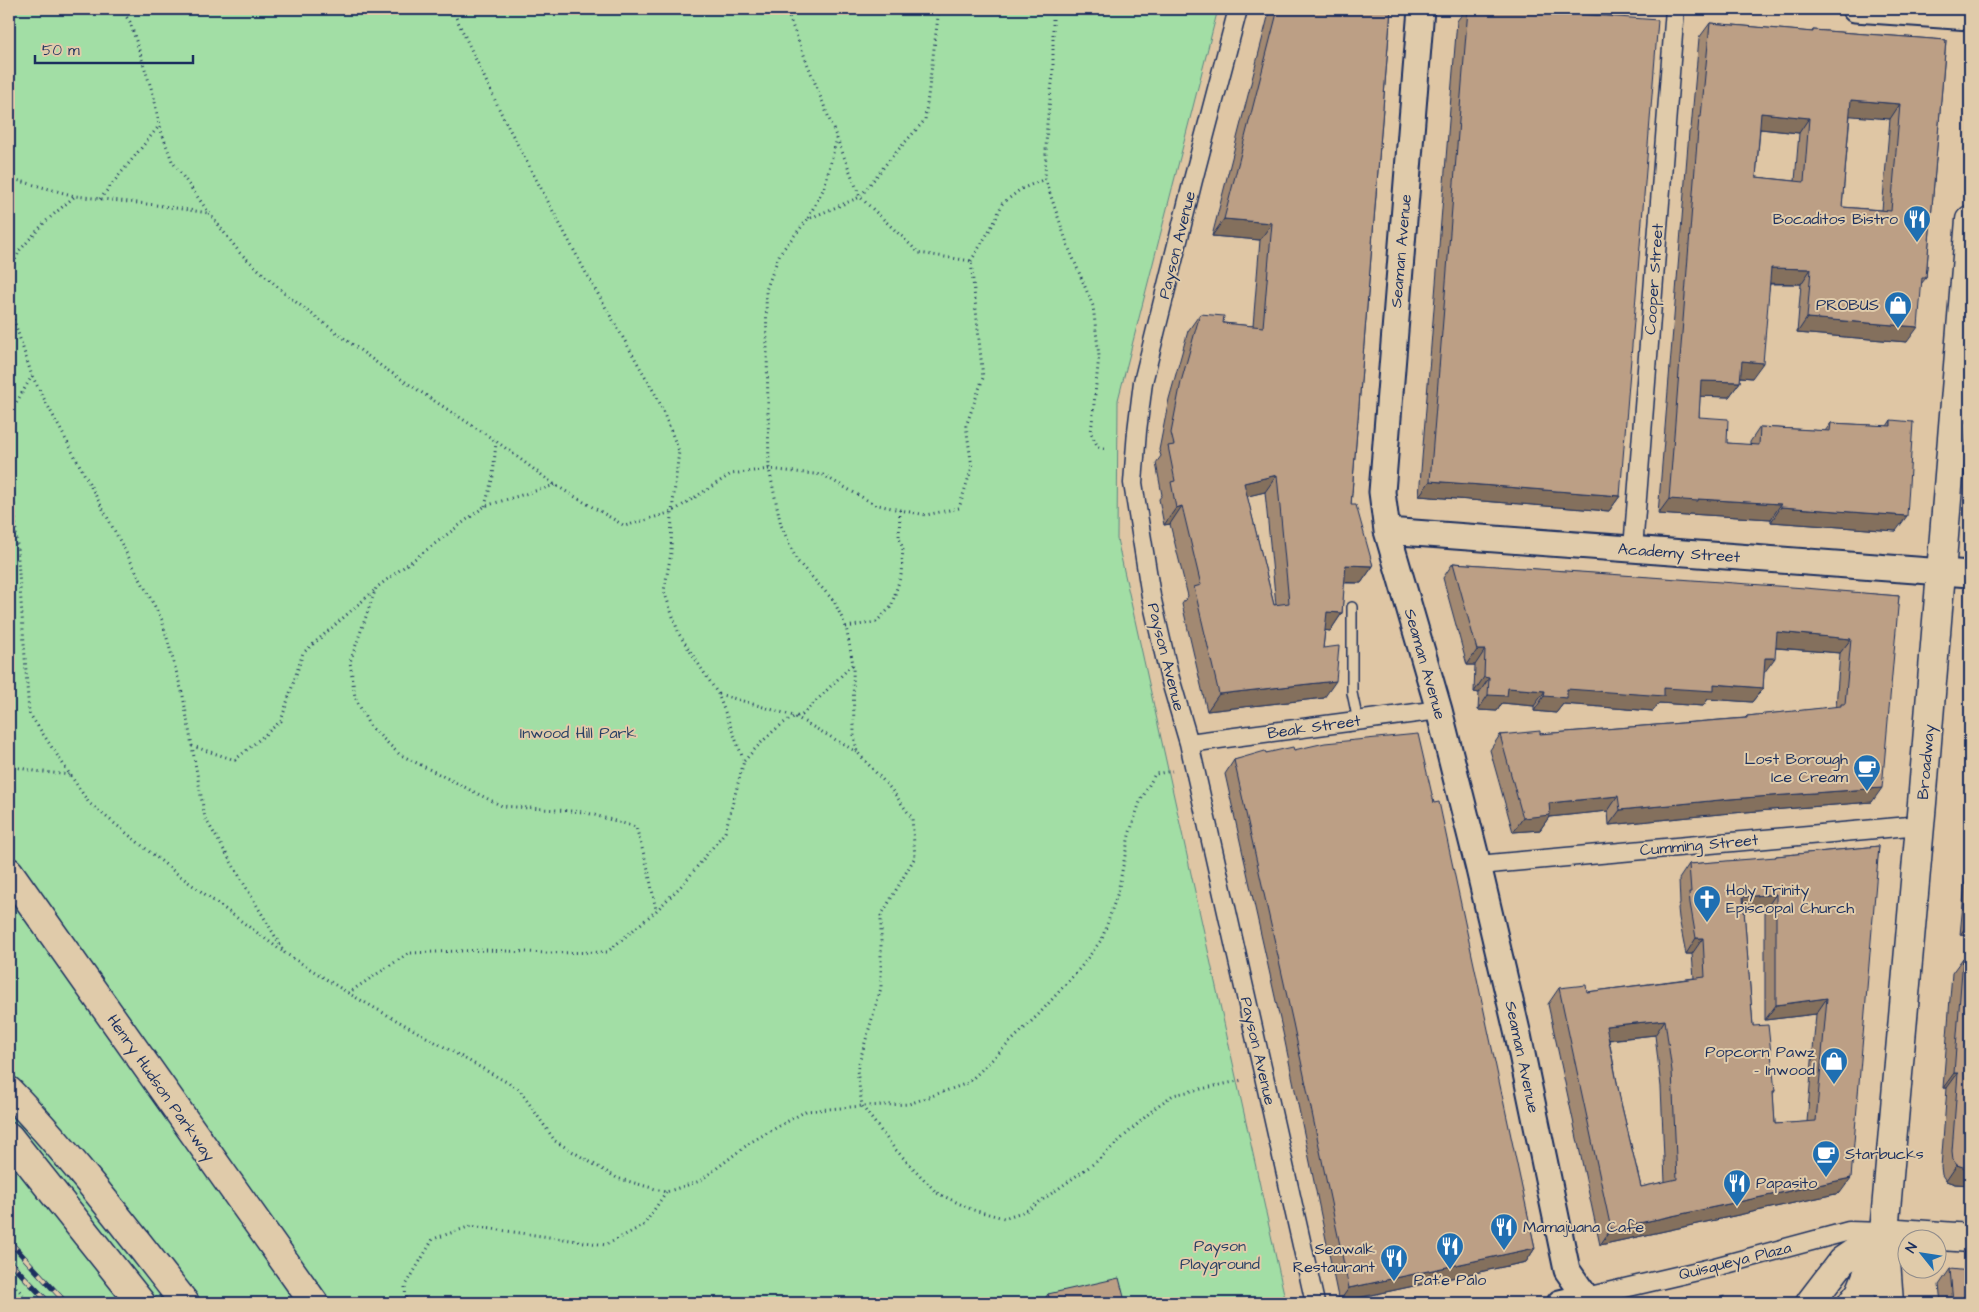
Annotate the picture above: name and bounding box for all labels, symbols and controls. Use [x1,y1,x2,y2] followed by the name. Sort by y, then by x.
[35,32,192,64] scale bar
[42,40,80,61] text: 50 m
[1153,188,1202,302] street label: Payson Avenue
[1385,193,1417,309] street label: Seaman Avenue
[1902,204,1932,243] restaurant icon: Bocaditos Bistro
[1773,208,1898,230] place label: Bocaditos Bistro
[1639,222,1669,335] street label: Cooper Street
[1883,290,1913,329] shop icon: PROBUS
[1816,294,1879,316] place label: PROBUS
[1617,538,1741,569] street label: Academy Street
[1141,601,1190,714] street label: Payson Avenue
[1399,606,1451,722] street label: Seaman Avenue
[1266,710,1362,744] street label: Beak Street
[520,722,636,744] park label: Inwood Hill Park
[1912,723,1941,801] street label: Broadway
[1745,748,1849,788] place label: Lost Borough Ice Cream
[1852,753,1882,792] cafe icon: Lost Borough Ice Cream
[1639,829,1760,862] street label: Cumming Street
[1726,879,1854,919] place label: Holy Trinity Episcopal Church
[1692,884,1722,923] church icon: Holy Trinity Episcopal Church
[1234,995,1281,1108] street label: Payson Avenue
[1499,999,1545,1115] street label: Seaman Avenue
[101,1010,220,1167] street label: Henry Hudson Parkway
[1705,1041,1815,1081] place label: Popcorn Pawz - Inwood
[1819,1046,1849,1085] shop icon: Popcorn Pawz - Inwood
[1811,1139,1841,1178] cafe icon: Starbucks
[1845,1143,1924,1165] place label: Starbucks
[1722,1168,1752,1207] restaurant icon: Papasito
[1756,1172,1817,1194] place label: Papasito
[1489,1212,1519,1251] restaurant icon: Mamajuana Cafe
[1523,1216,1645,1238] place label: Mamajuana Cafe
[1896,1230,1946,1280] north arrow
[1435,1231,1465,1270] restaurant icon: Pat'e Palo
[1180,1235,1260,1276] park label: Payson Playground
[1676,1236,1794,1287] street label: Quisqueya Plaza
[1293,1238,1376,1278] place label: Seawalk Restaurant
[1901,1239,1923,1257] text: N
[1379,1243,1409,1282] restaurant icon: Seawalk Restaurant
[1414,1269,1486,1291] place label: Pat'e Palo

